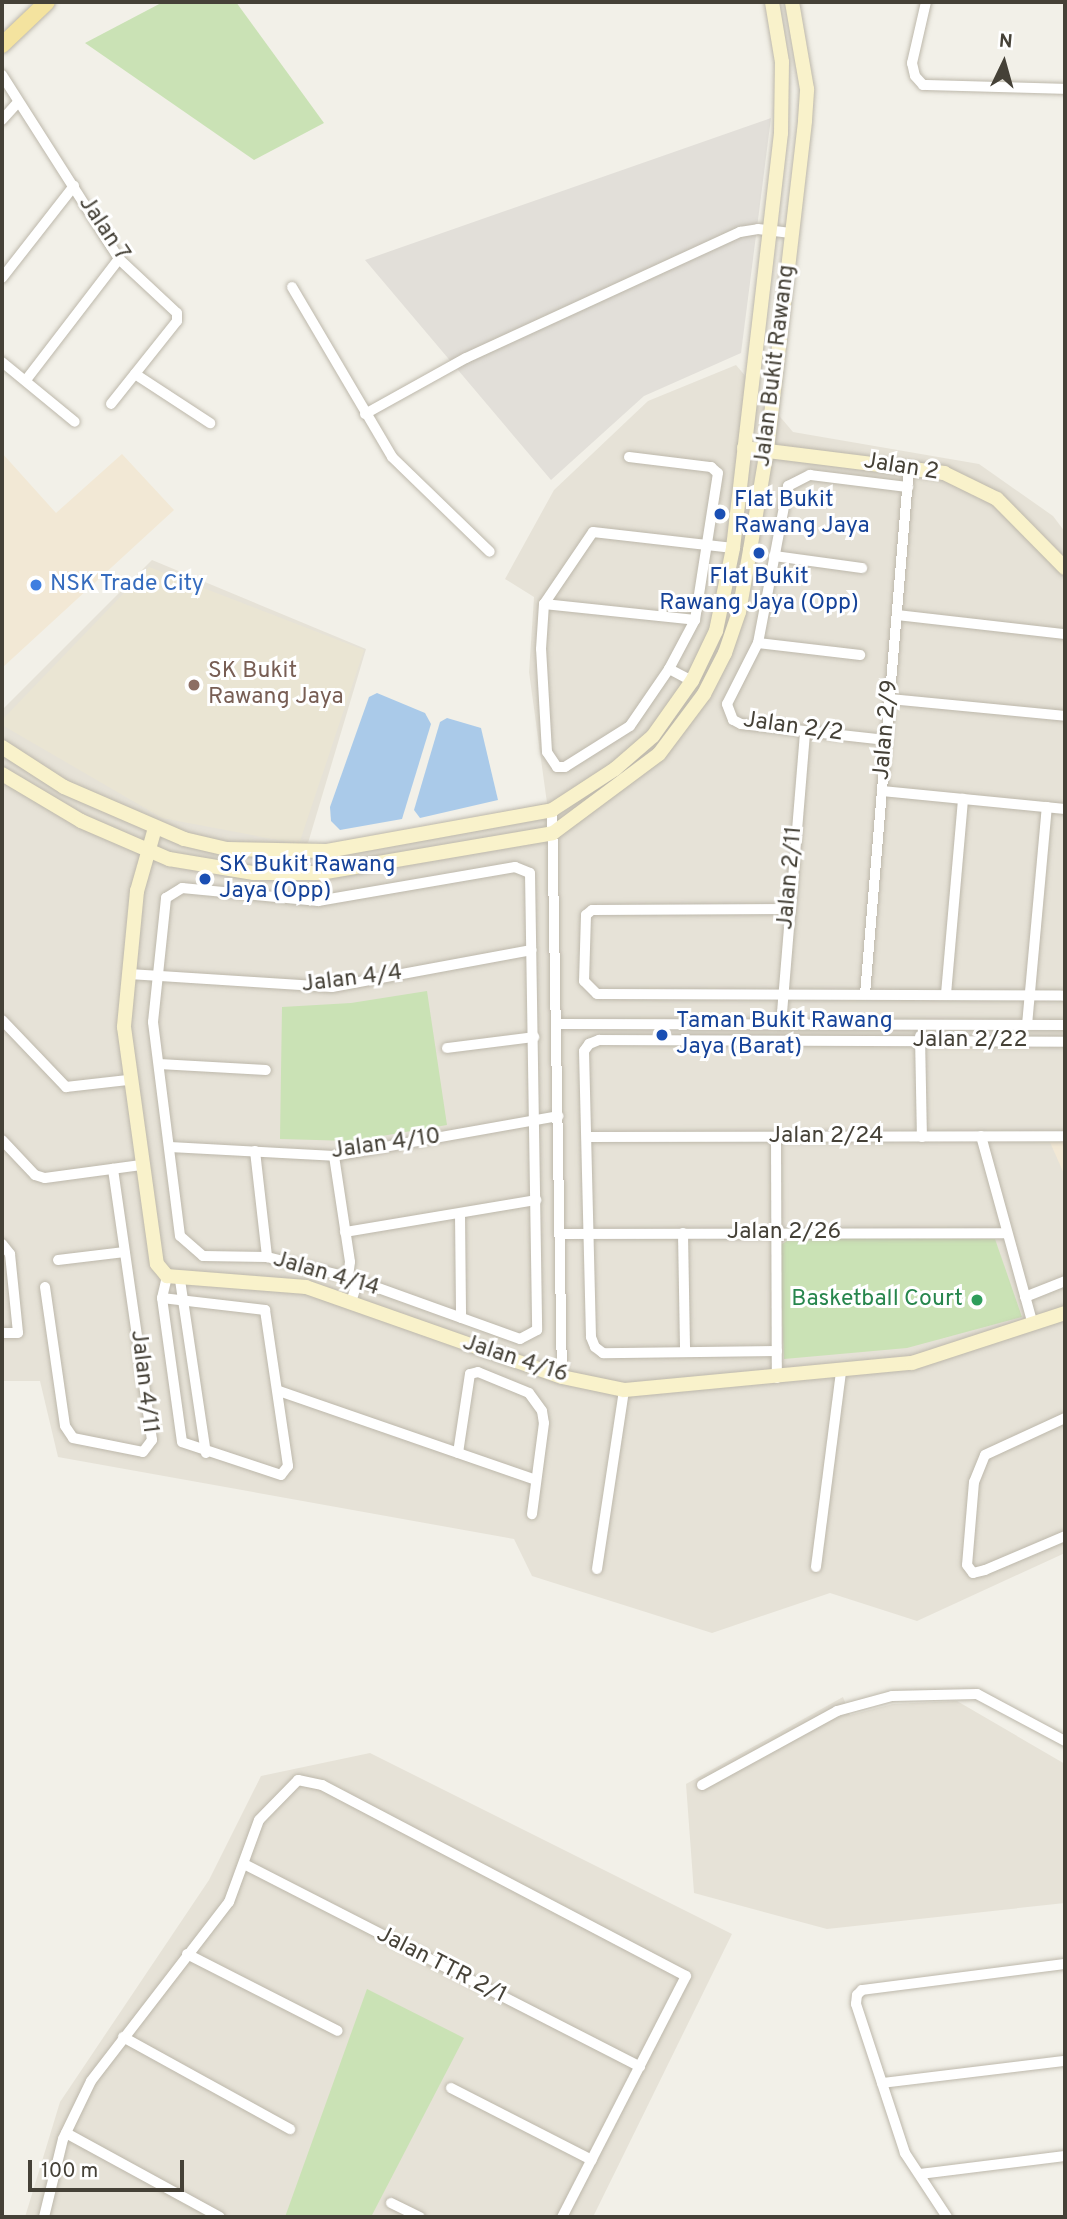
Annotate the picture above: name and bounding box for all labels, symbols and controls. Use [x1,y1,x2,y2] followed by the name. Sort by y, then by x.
[969,28,1039,98] north arrow
[998,30,1014,55] text: N
[71,191,135,267] street label: Jalan 7
[750,263,802,469] street label: Jalan Bukit Rawang
[862,448,940,488] street label: Jalan 2
[734,487,870,541] place label: Flat Bukit Rawang Jaya
[712,506,728,522] marker: Flat Bukit Rawang Jaya
[751,545,767,561] marker: Flat Bukit Rawang Jaya (Opp)
[659,564,859,618] place label: Flat Bukit Rawang Jaya (Opp)
[50,571,205,599] place label: NSK Trade City
[28,577,44,593] marker: NSK Trade City
[208,658,344,712] place label: SK Bukit Rawang Jaya
[186,677,202,693] marker: SK Bukit Rawang Jaya
[869,679,905,781] street label: Jalan 2/9
[741,707,845,749] street label: Jalan 2/2
[773,825,809,931] street label: Jalan 2/11
[219,852,395,906] place label: SK Bukit Rawang Jaya (Opp)
[197,871,213,887] marker: SK Bukit Rawang Jaya (Opp)
[300,960,404,1000] street label: Jalan 4/4
[676,1008,893,1062] place label: Taman Bukit Rawang Jaya (Barat)
[654,1027,670,1043] marker: Taman Bukit Rawang Jaya (Barat)
[913,1027,1027,1055] street label: Jalan 2/22
[769,1123,883,1151] street label: Jalan 2/24
[329,1124,443,1166] street label: Jalan 4/10
[727,1219,841,1247] street label: Jalan 2/26
[270,1247,382,1303] street label: Jalan 4/14
[791,1286,963,1314] place label: Basketball Court
[969,1292,985,1308] marker: Basketball Court
[123,1329,163,1435] street label: Jalan 4/11
[459,1330,571,1390] street label: Jalan 4/16
[371,1921,511,2011] street label: Jalan TTR 2/1
[32,2146,187,2190] scale bar
[41,2158,98,2185] text: 100 m

